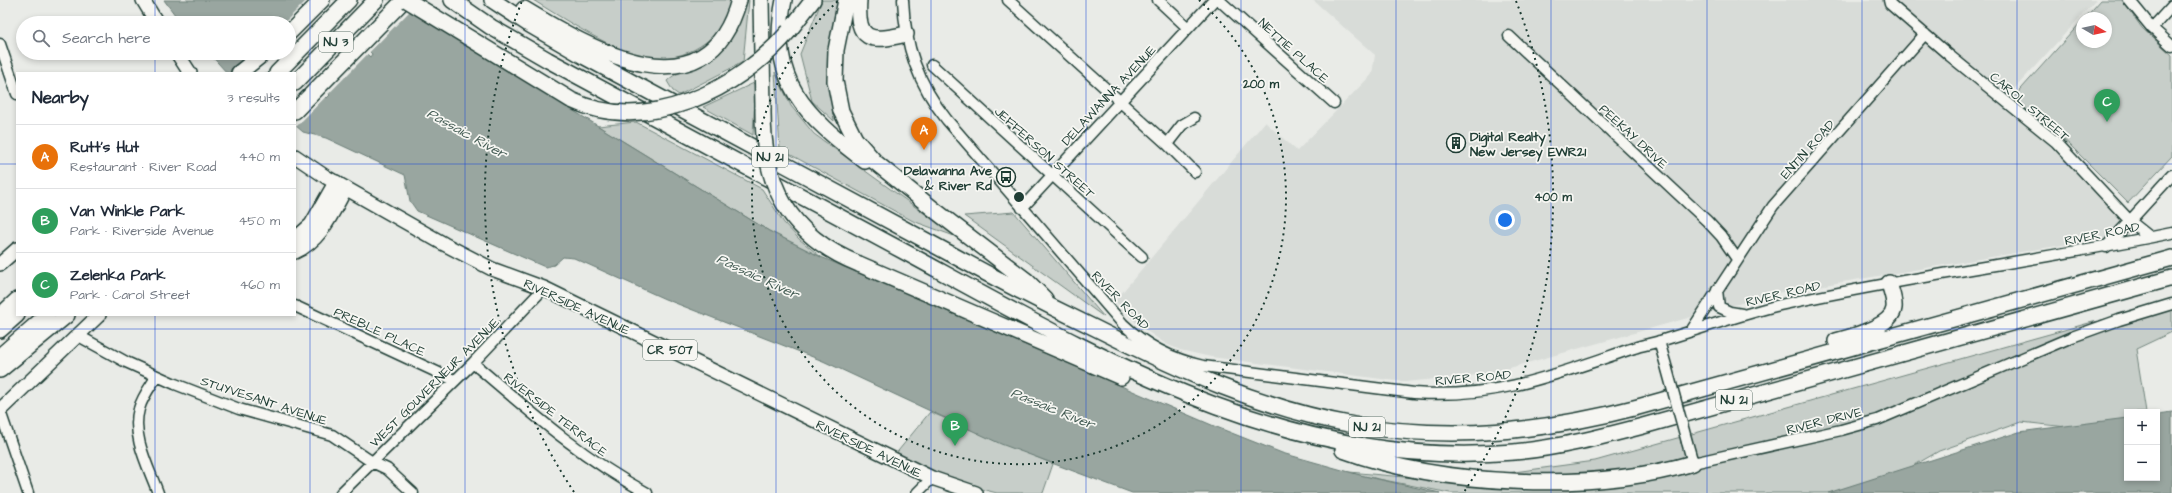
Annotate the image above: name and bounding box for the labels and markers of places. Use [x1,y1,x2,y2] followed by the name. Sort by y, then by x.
[2094,89,2120,122] pin: C
[911,117,937,150] pin: A
[1470,128,1587,162] place label: Digital Realty New Jersey EWR21
[1445,132,1467,154] building icon: Digital Realty New Jersey EWR21
[904,162,992,195] place label: Delawanna Ave & River Rd
[995,166,1017,188] bus stop icon: Delawanna Ave & River Rd
[1012,190,1026,204] centre of rings
[942,413,968,446] pin: B

